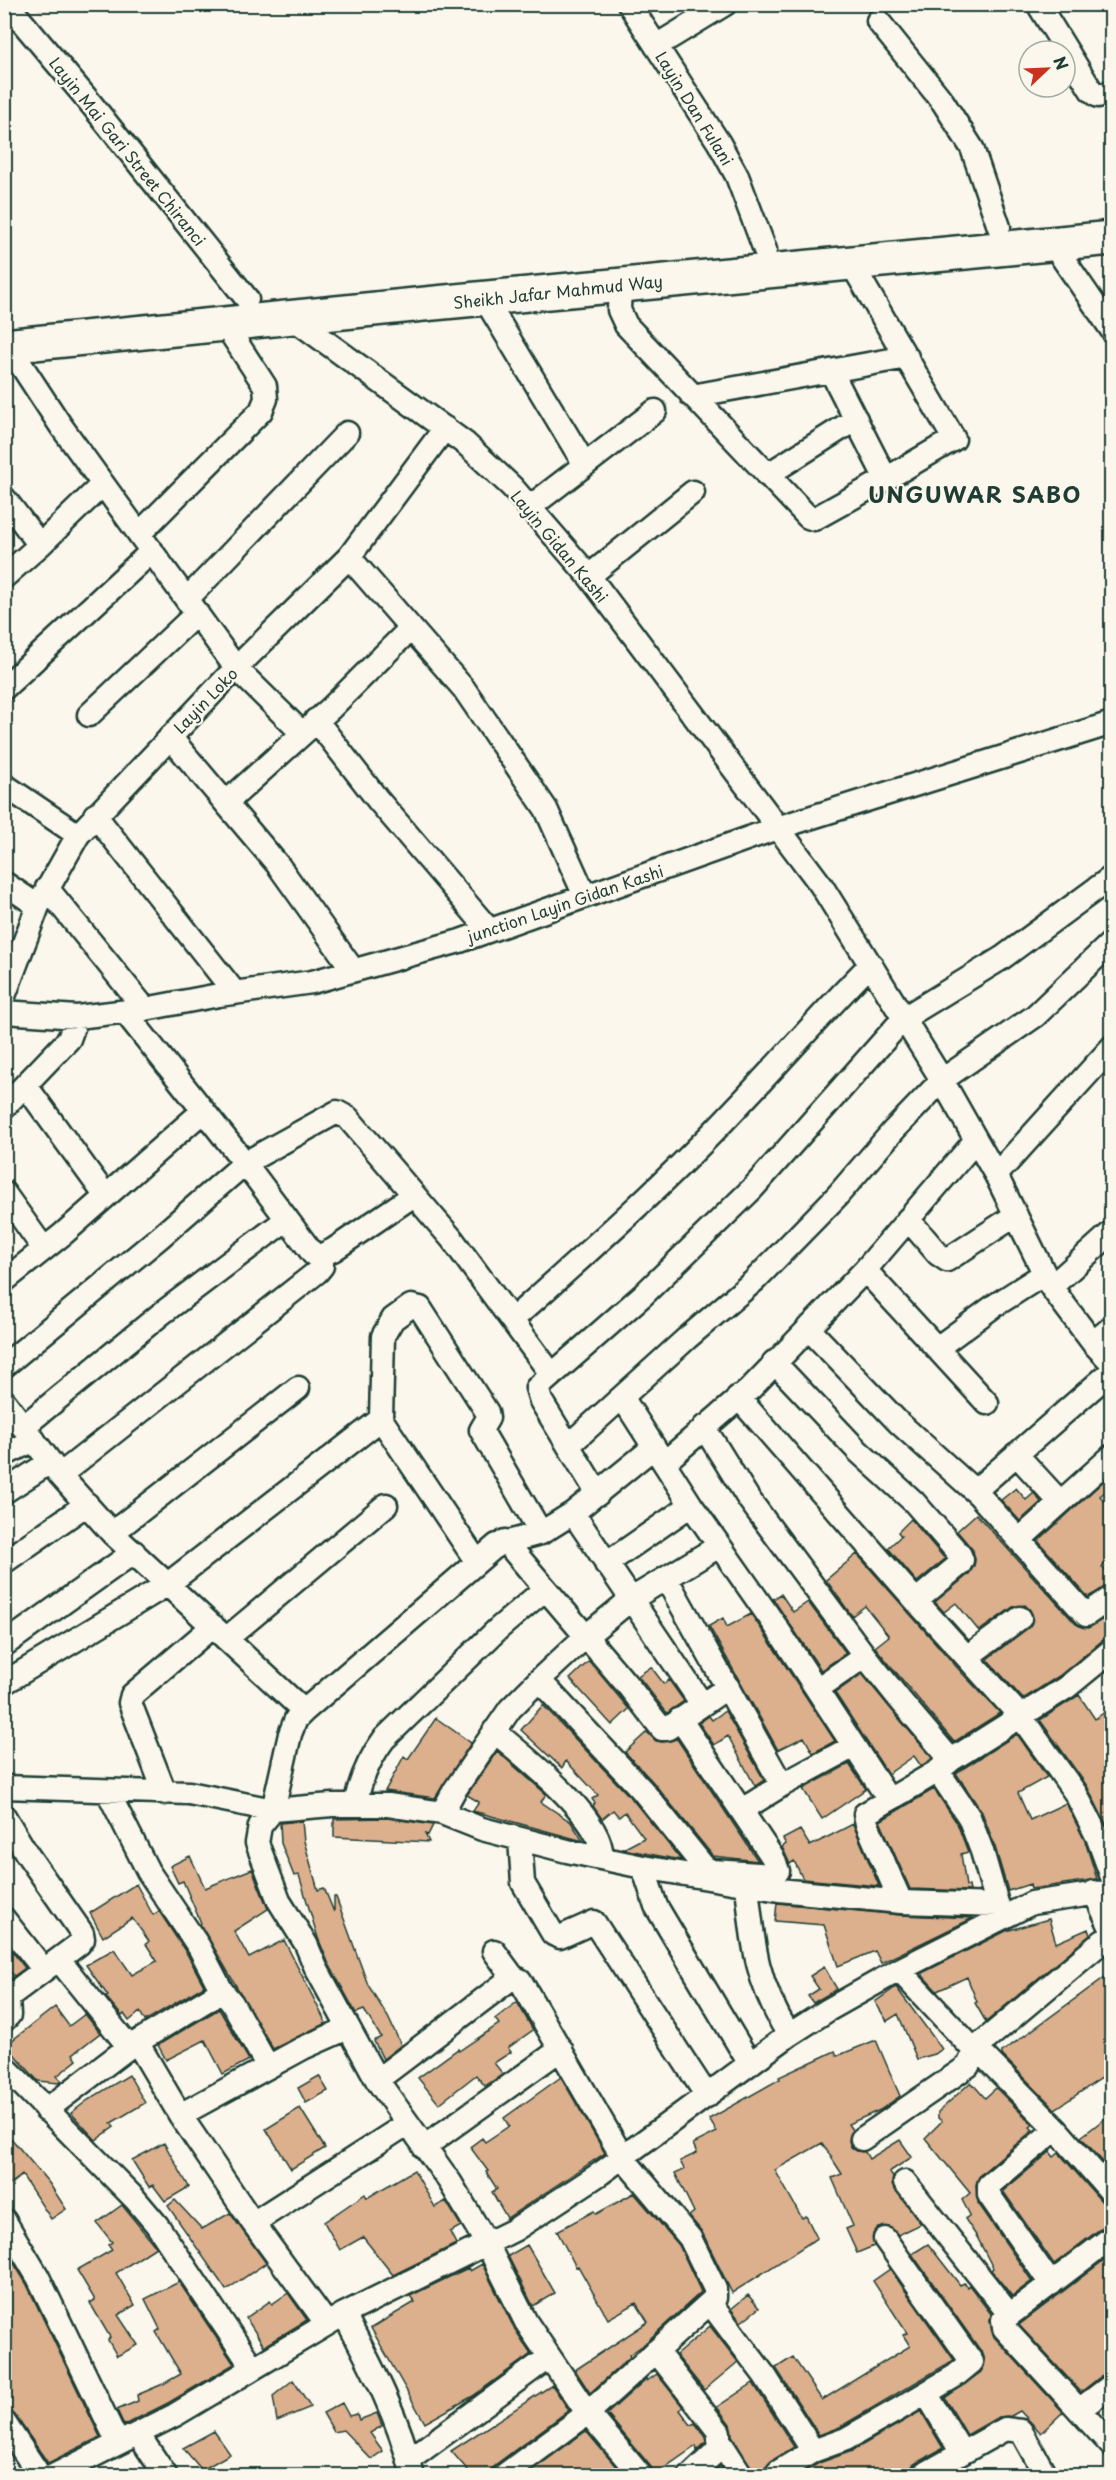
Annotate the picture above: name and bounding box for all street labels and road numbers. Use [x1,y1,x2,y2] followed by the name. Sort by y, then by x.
[650,46,740,170] street label: Layin Dan Fulani
[44,51,212,251] street label: Layin Mai Gari Street Chiranci
[452,268,664,314] street label: Sheikh Jafar Mahmud Way
[506,485,614,607] street label: Layin Gidan Kashi
[167,662,243,738] street label: Layin Loko
[462,858,666,949] street label: junction Layin Gidan Kashi

